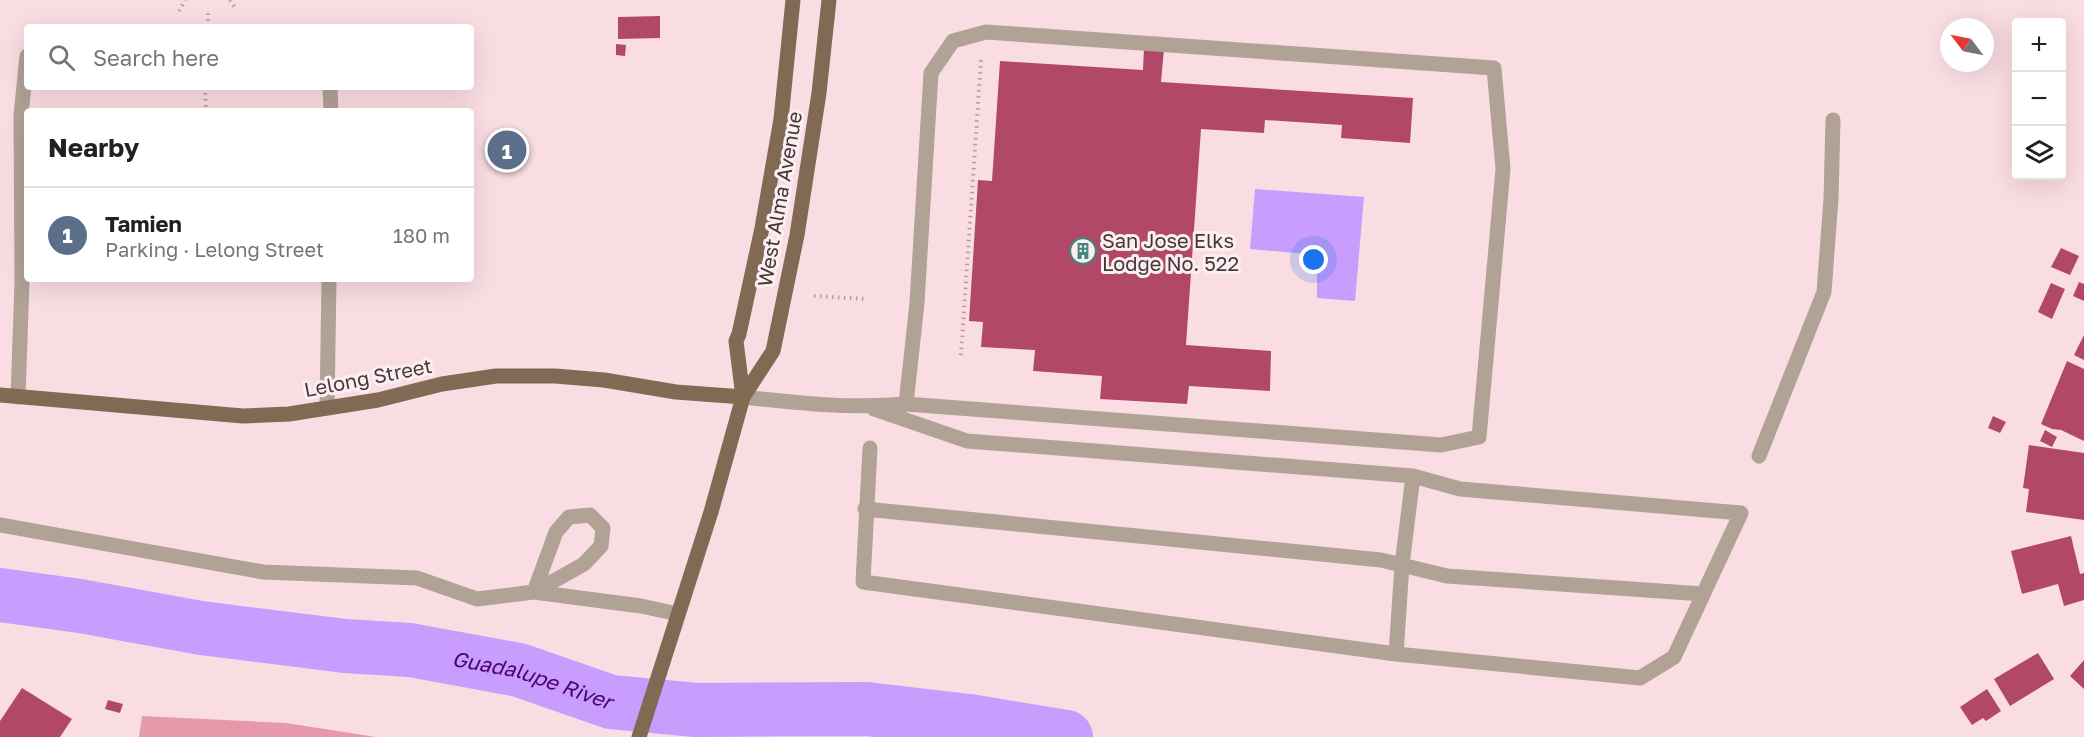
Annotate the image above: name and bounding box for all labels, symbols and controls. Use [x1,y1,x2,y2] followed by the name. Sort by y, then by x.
[1940,18,1994,72] north arrow
[2012,18,2066,180] map controls
[2012,18,2066,72] button: +
[24,24,474,90] search box
[45,41,78,74] icon: search
[93,44,219,71] text: Search here
[2012,72,2066,126] button: −
[752,109,806,289] street label: West Alma Avenue
[2012,126,2066,180] button: layers
[488,128,526,172] pin: 1
[48,132,139,163] text: Nearby
[105,210,182,237] text: Tamien
[62,223,73,247] text: 1
[393,223,450,247] text: 180 m
[1102,228,1239,275] place label: San Jose Elks Lodge No. 522
[1068,236,1098,266] building icon: San Jose Elks Lodge No. 522
[105,237,324,261] text: Parking · Lelong Street
[1299,245,1328,274] your location
[302,353,434,401] street label: Lelong Street
[450,645,619,715] water label: Guadalupe River

